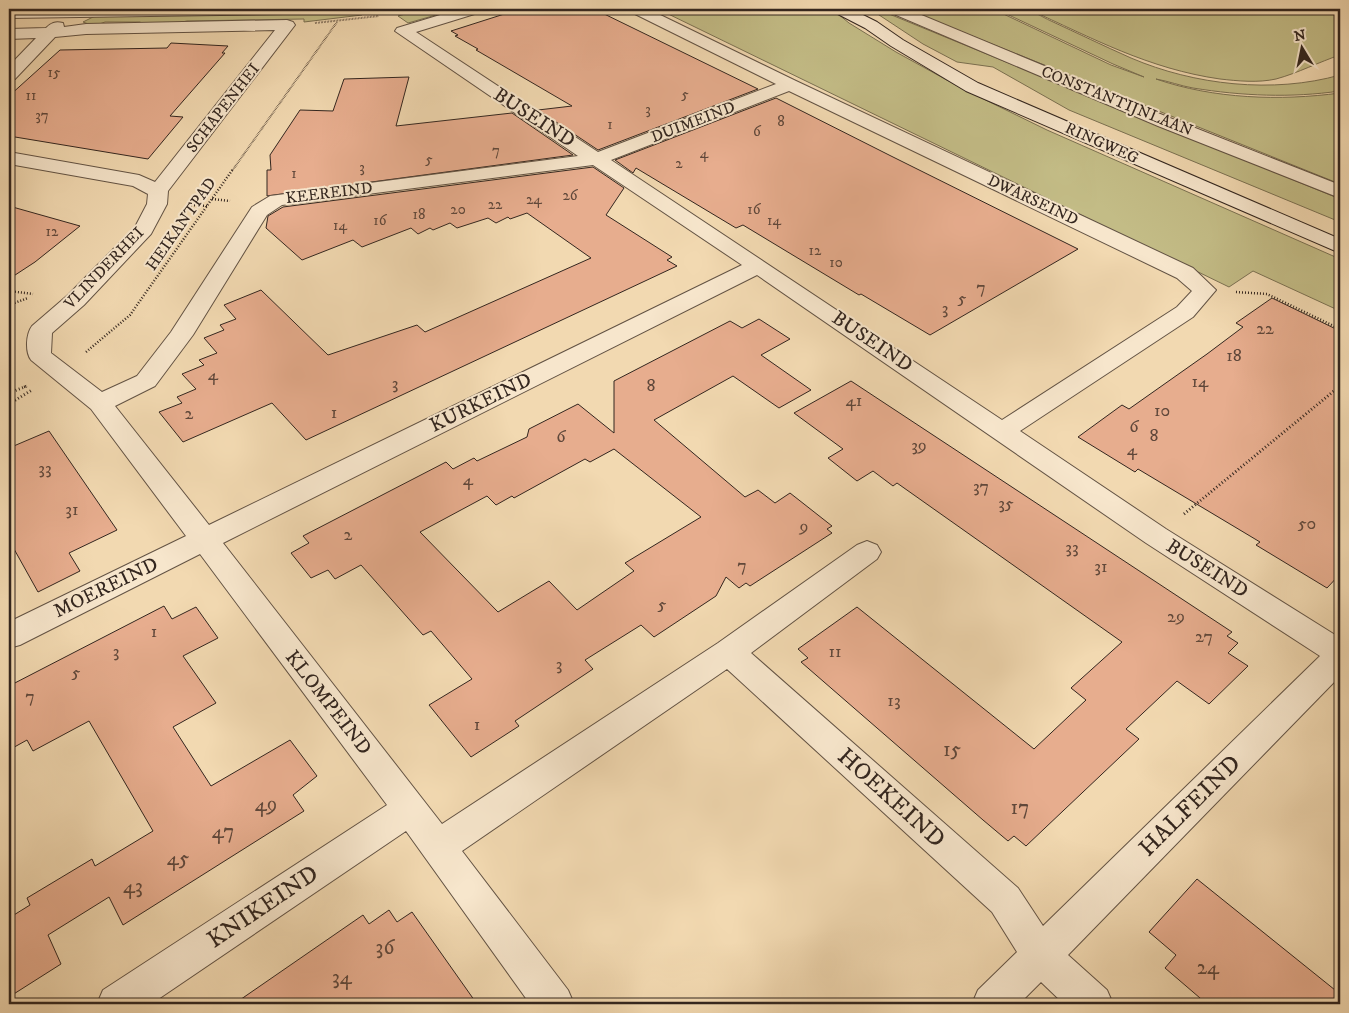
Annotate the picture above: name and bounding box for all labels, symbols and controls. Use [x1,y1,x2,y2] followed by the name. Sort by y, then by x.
[1276,22,1326,72] north arrow
[1293,26,1308,46] text: N
[182,59,264,157] street label: SCHAPENHEI
[1038,61,1196,141] street label: CONSTANTIJNLAAN
[48,63,61,82] house number: 15
[489,82,580,154] street label: BUSEIND
[681,85,689,104] house number: 5
[25,86,37,105] house number: 11
[648,97,738,147] street label: DUIMEIND
[645,100,651,119] house number: 3
[35,106,49,125] house number: 37
[777,112,785,131] house number: 8
[607,115,613,134] house number: 1
[1062,118,1142,168] street label: RINGWEG
[753,122,762,141] house number: 6
[492,141,500,160] house number: 7
[700,144,709,163] house number: 4
[425,150,433,169] house number: 5
[675,154,683,173] house number: 2
[359,158,365,177] house number: 3
[291,164,297,183] house number: 1
[984,170,1082,230] street label: DWARSEIND
[142,174,221,274] street label: HEIKANTPAD
[284,178,374,208] street label: KEEREIND
[562,186,579,205] house number: 26
[526,190,542,209] house number: 24
[488,195,503,214] house number: 22
[450,200,466,219] house number: 20
[747,200,762,219] house number: 16
[412,205,426,224] house number: 18
[373,211,388,230] house number: 16
[767,211,781,230] house number: 14
[333,216,347,235] house number: 14
[46,222,59,241] house number: 12
[59,222,148,314] street label: VLINDERHEI
[809,241,822,260] house number: 12
[829,253,843,272] house number: 10
[976,277,986,299] house number: 7
[958,288,967,310] house number: 5
[942,298,948,320] house number: 3
[827,306,917,378] street label: BUSEIND
[1256,318,1274,340] house number: 22
[1226,345,1242,367] house number: 18
[208,364,219,386] house number: 4
[426,368,536,438] street label: KURKEIND
[1192,371,1209,393] house number: 14
[392,373,398,395] house number: 3
[646,375,656,397] house number: 8
[846,390,862,412] house number: 41
[1154,400,1170,422] house number: 10
[331,402,337,424] house number: 1
[185,403,194,425] house number: 2
[1129,416,1139,438] house number: 6
[1149,425,1159,447] house number: 8
[556,426,566,448] house number: 6
[911,435,927,457] house number: 39
[1127,439,1138,461] house number: 4
[38,458,52,480] house number: 33
[463,469,474,491] house number: 4
[973,476,989,498] house number: 37
[998,493,1014,515] house number: 35
[65,499,79,521] house number: 31
[1298,513,1316,535] house number: 50
[799,516,808,538] house number: 9
[344,524,353,546] house number: 2
[1161,534,1253,604] street label: BUSEIND
[1065,537,1079,559] house number: 33
[50,552,162,624] street label: MOEREIND
[737,555,747,577] house number: 7
[1094,556,1108,578] house number: 31
[658,594,667,616] house number: 5
[1167,606,1185,628] house number: 29
[151,621,157,643] house number: 1
[1195,626,1213,648] house number: 27
[113,641,119,663] house number: 3
[828,641,842,663] house number: 11
[279,646,377,760] street label: KLOMPEIND
[556,654,562,676] house number: 3
[72,662,81,684] house number: 5
[25,686,35,708] house number: 7
[887,690,901,712] house number: 13
[474,714,480,736] house number: 1
[943,737,961,763] house number: 15
[831,742,951,854] street label: HOEKEIND
[1133,749,1247,863] street label: HALFEIND
[255,792,277,818] house number: 49
[1011,795,1029,821] house number: 17
[212,819,234,845] house number: 47
[167,846,189,872] house number: 45
[202,859,324,955] street label: KNIKEIND
[123,874,143,900] house number: 43
[376,935,395,961] house number: 36
[1197,955,1220,981] house number: 24
[332,965,353,991] house number: 34

